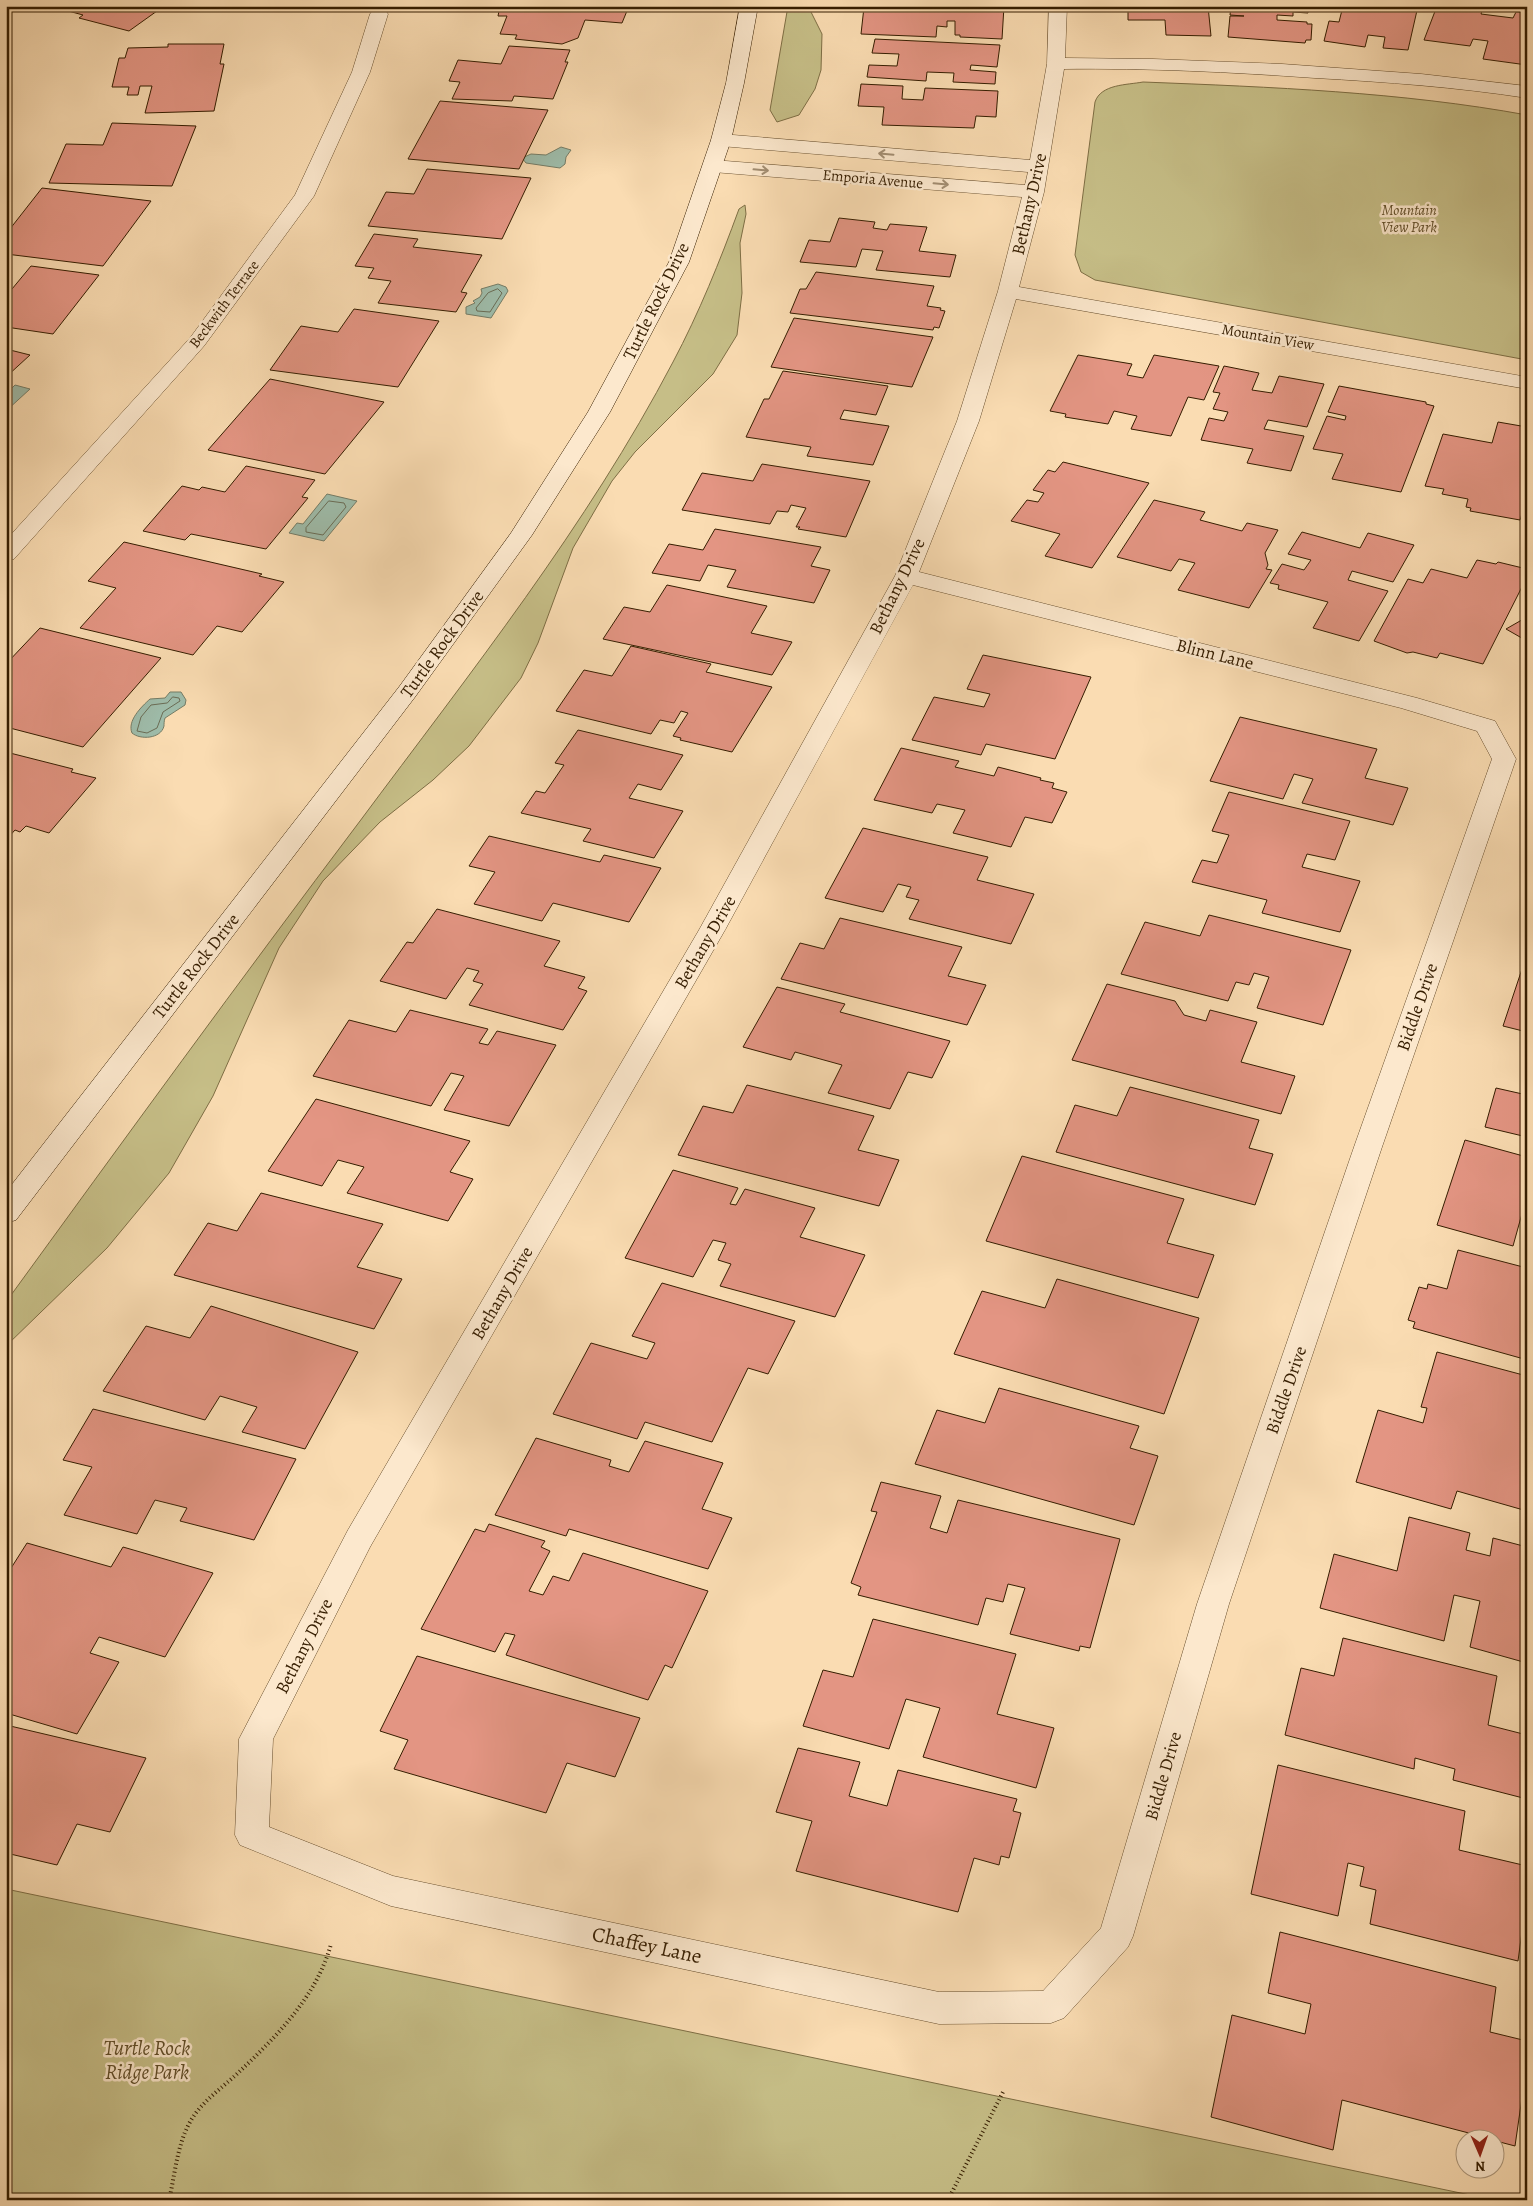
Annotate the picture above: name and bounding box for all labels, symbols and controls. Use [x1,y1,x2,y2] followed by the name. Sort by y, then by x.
[878,149,894,158] one-way arrow
[1006,151,1052,257] street label: Bethany Drive
[753,165,769,174] one-way arrow
[822,165,924,193] street label: Emporia Avenue
[933,180,949,189] one-way arrow
[1381,200,1437,237] park label: Mountain View Park
[617,238,695,364] street label: Turtle Rock Drive
[184,256,264,352] street label: Beckwith Terrace
[1220,319,1316,355] street label: Mountain View
[863,534,931,638] street label: Bethany Drive
[395,585,489,703] street label: Turtle Rock Drive
[1174,633,1256,675] street label: Blinn Lane
[669,891,741,993] street label: Bethany Drive
[147,908,245,1024] street label: Turtle Rock Drive
[1391,960,1443,1054] street label: Biddle Drive
[466,1242,538,1344] street label: Bethany Drive
[1260,1343,1312,1437] street label: Biddle Drive
[270,1594,338,1698] street label: Bethany Drive
[1139,1729,1187,1823] street label: Biddle Drive
[590,1920,704,1970] street label: Chaffey Lane
[104,2034,190,2086] park label: Turtle Rock Ridge Park
[1456,2128,1506,2178] north arrow
[1475,2157,1486,2176] text: N

